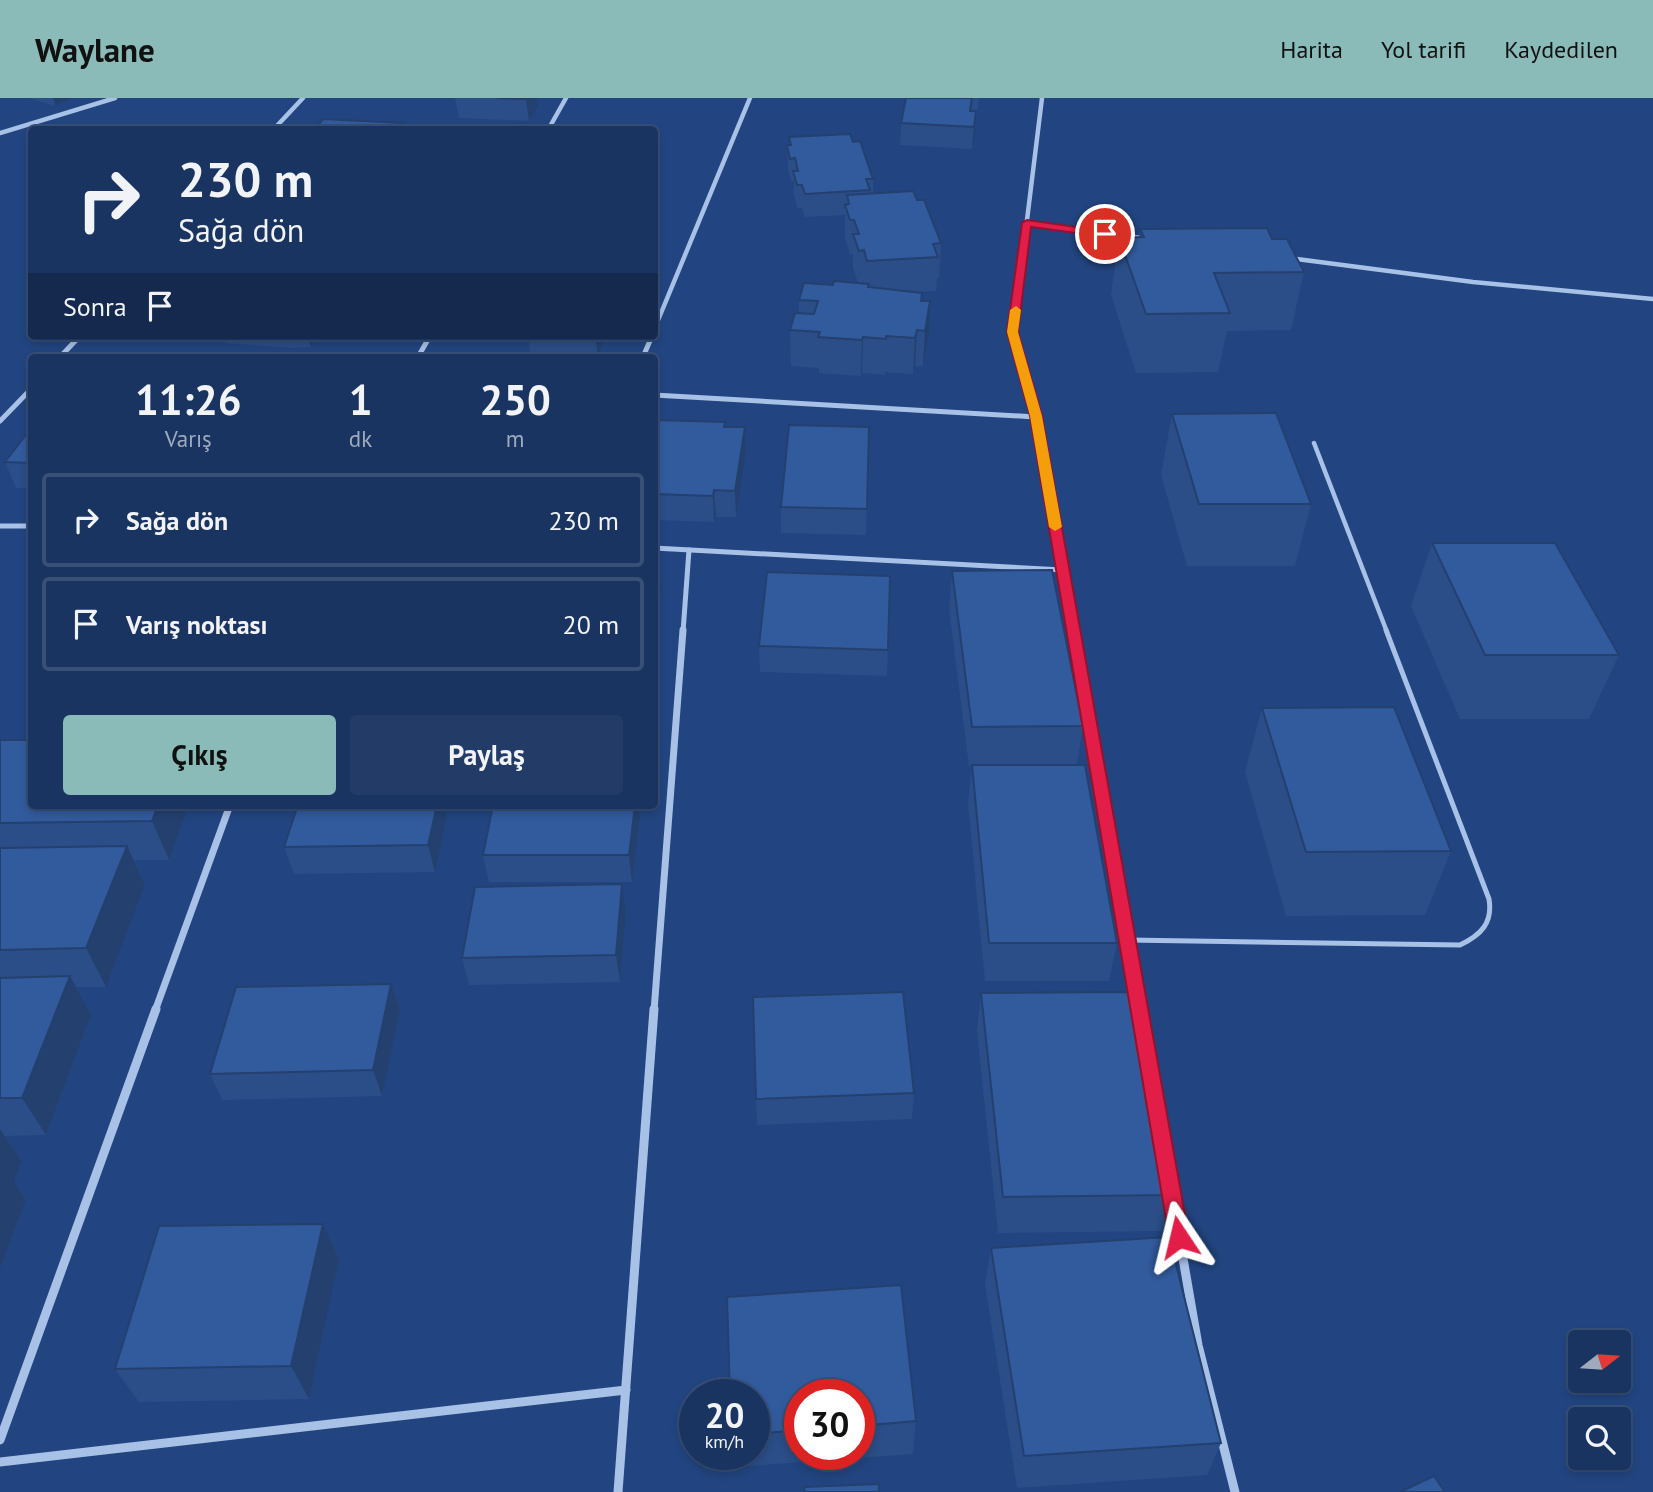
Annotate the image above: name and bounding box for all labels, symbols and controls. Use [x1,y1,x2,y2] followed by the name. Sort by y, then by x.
[35,28,155,71] text: Waylane
[1280,34,1343,65] text: Harita
[1381,34,1466,65] text: Yol tarifi
[1504,34,1618,65] text: Kaydedilen
[178,147,313,211] text: 230 m
[63,154,154,245] icon: right
[1075,204,1135,264] pin
[178,209,304,251] text: Sağa dön
[1086,215,1124,253] icon: arrive
[141,287,179,325] icon: arrive
[63,290,127,323] text: Sonra
[135,372,242,427] text: 11:26
[349,372,372,427] text: 1
[479,372,551,427] text: 250
[165,424,212,453] text: Varış
[349,424,372,453] text: dk
[506,424,525,453] text: m
[67,501,105,539] icon: right
[126,504,228,537] text: Sağa dön
[548,504,619,537] text: 230 m
[67,605,105,643] icon: arrive
[126,608,268,641] text: Varış noktası
[563,608,619,641] text: 20 m
[63,715,336,795] button: Çıkış
[350,715,623,795] button: Paylaş
[1142,1200,1216,1274] position arrow
[1568,1330,1631,1393] north arrow
[1568,1330,1631,1470] map controls
[784,1379,875,1470] speed limit sign: 30
[705,1392,744,1438] text: 20
[1568,1407,1631,1470] button: search
[705,1430,744,1453] text: km/h

